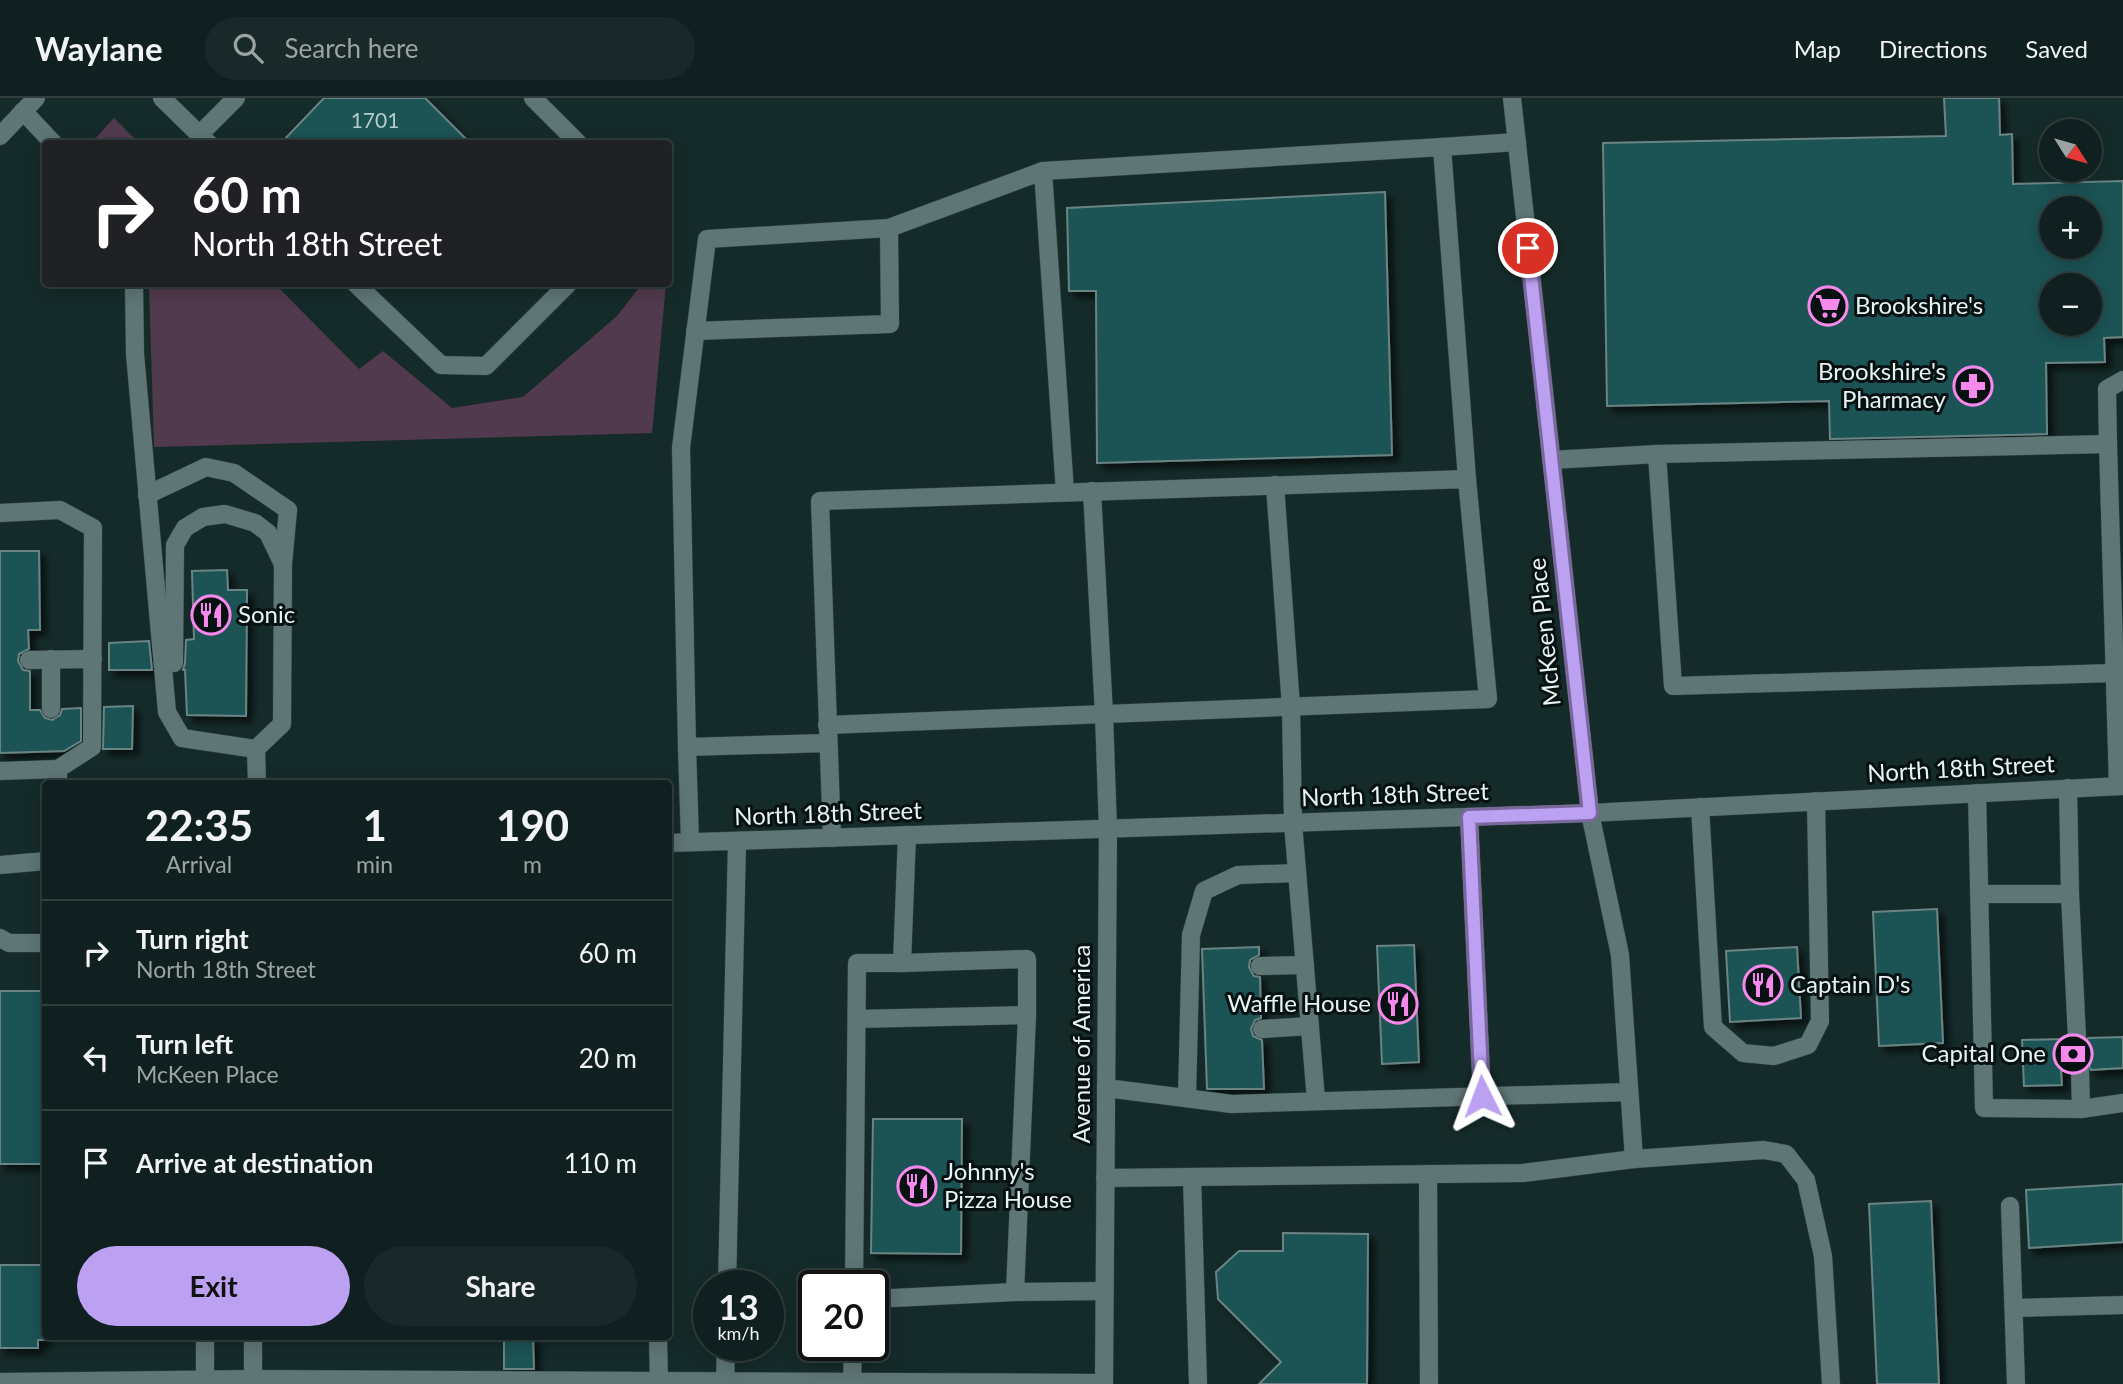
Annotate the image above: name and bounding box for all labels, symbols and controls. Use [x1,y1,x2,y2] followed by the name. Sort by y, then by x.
[205,17,695,80] search box
[35,28,163,68] text: Waylane
[229,29,267,67] icon: search
[285,32,419,64] text: Search here
[1794,34,1841,63] text: Map
[1879,34,1987,63] text: Directions
[2025,34,2088,63] text: Saved
[351,107,399,132] house number: 1701
[2039,119,2102,182] north arrow
[2039,119,2102,336] map controls
[192,165,302,223] text: 60 m
[77,168,168,259] icon: right
[2039,196,2102,259] button: +
[1498,218,1558,278] pin
[192,224,442,263] text: North 18th Street
[1509,229,1547,267] icon: arrive
[2039,273,2102,336] button: −
[1807,285,1849,327] supermarket icon: Brookshire's
[1855,290,1983,319] place label: Brookshire's
[1818,356,1947,413] place label: Brookshire's Pharmacy
[1952,365,1994,407] pharmacy icon: Brookshire's Pharmacy
[1521,557,1566,708] street label: McKeen Place
[190,594,232,636] restaurant icon: Sonic
[238,599,295,628] place label: Sonic
[1866,748,2056,787] street label: North 18th Street
[1301,776,1490,811] street label: North 18th Street
[734,795,923,830] street label: North 18th Street
[145,800,253,850] text: 22:35
[362,800,387,850] text: 1
[496,800,569,850] text: 190
[166,850,232,878] text: Arrival
[356,850,393,878] text: min
[523,850,542,878] text: m
[136,923,249,955] text: Turn right
[77,934,115,972] icon: right
[579,937,637,969] text: 60 m
[1066,945,1095,1143] street label: Avenue of America
[136,955,316,983] text: North 18th Street
[1742,964,1784,1006] restaurant icon: Captain D's
[1790,969,1910,998] place label: Captain D's
[1377,983,1419,1025] restaurant icon: Waffle House
[1227,988,1371,1017] place label: Waffle House
[136,1028,233,1060] text: Turn left
[2052,1033,2094,1075] bank icon: Capital One
[1921,1038,2046,1067] place label: Capital One
[77,1039,115,1077] icon: left
[579,1042,637,1074] text: 20 m
[1445,1059,1519,1133] position arrow
[136,1060,279,1088] text: McKeen Place
[77,1144,115,1182] icon: arrive
[136,1147,373,1179] text: Arrive at destination
[564,1147,637,1179] text: 110 m
[944,1156,1072,1213] place label: Johnny's Pizza House
[896,1165,938,1207] restaurant icon: Johnny's Pizza House
[77,1246,350,1326] button: Exit
[364,1246,637,1326] button: Share
[798,1270,889,1361] speed limit sign: 20
[718,1285,759,1327] text: 13
[717,1322,760,1344] text: km/h

